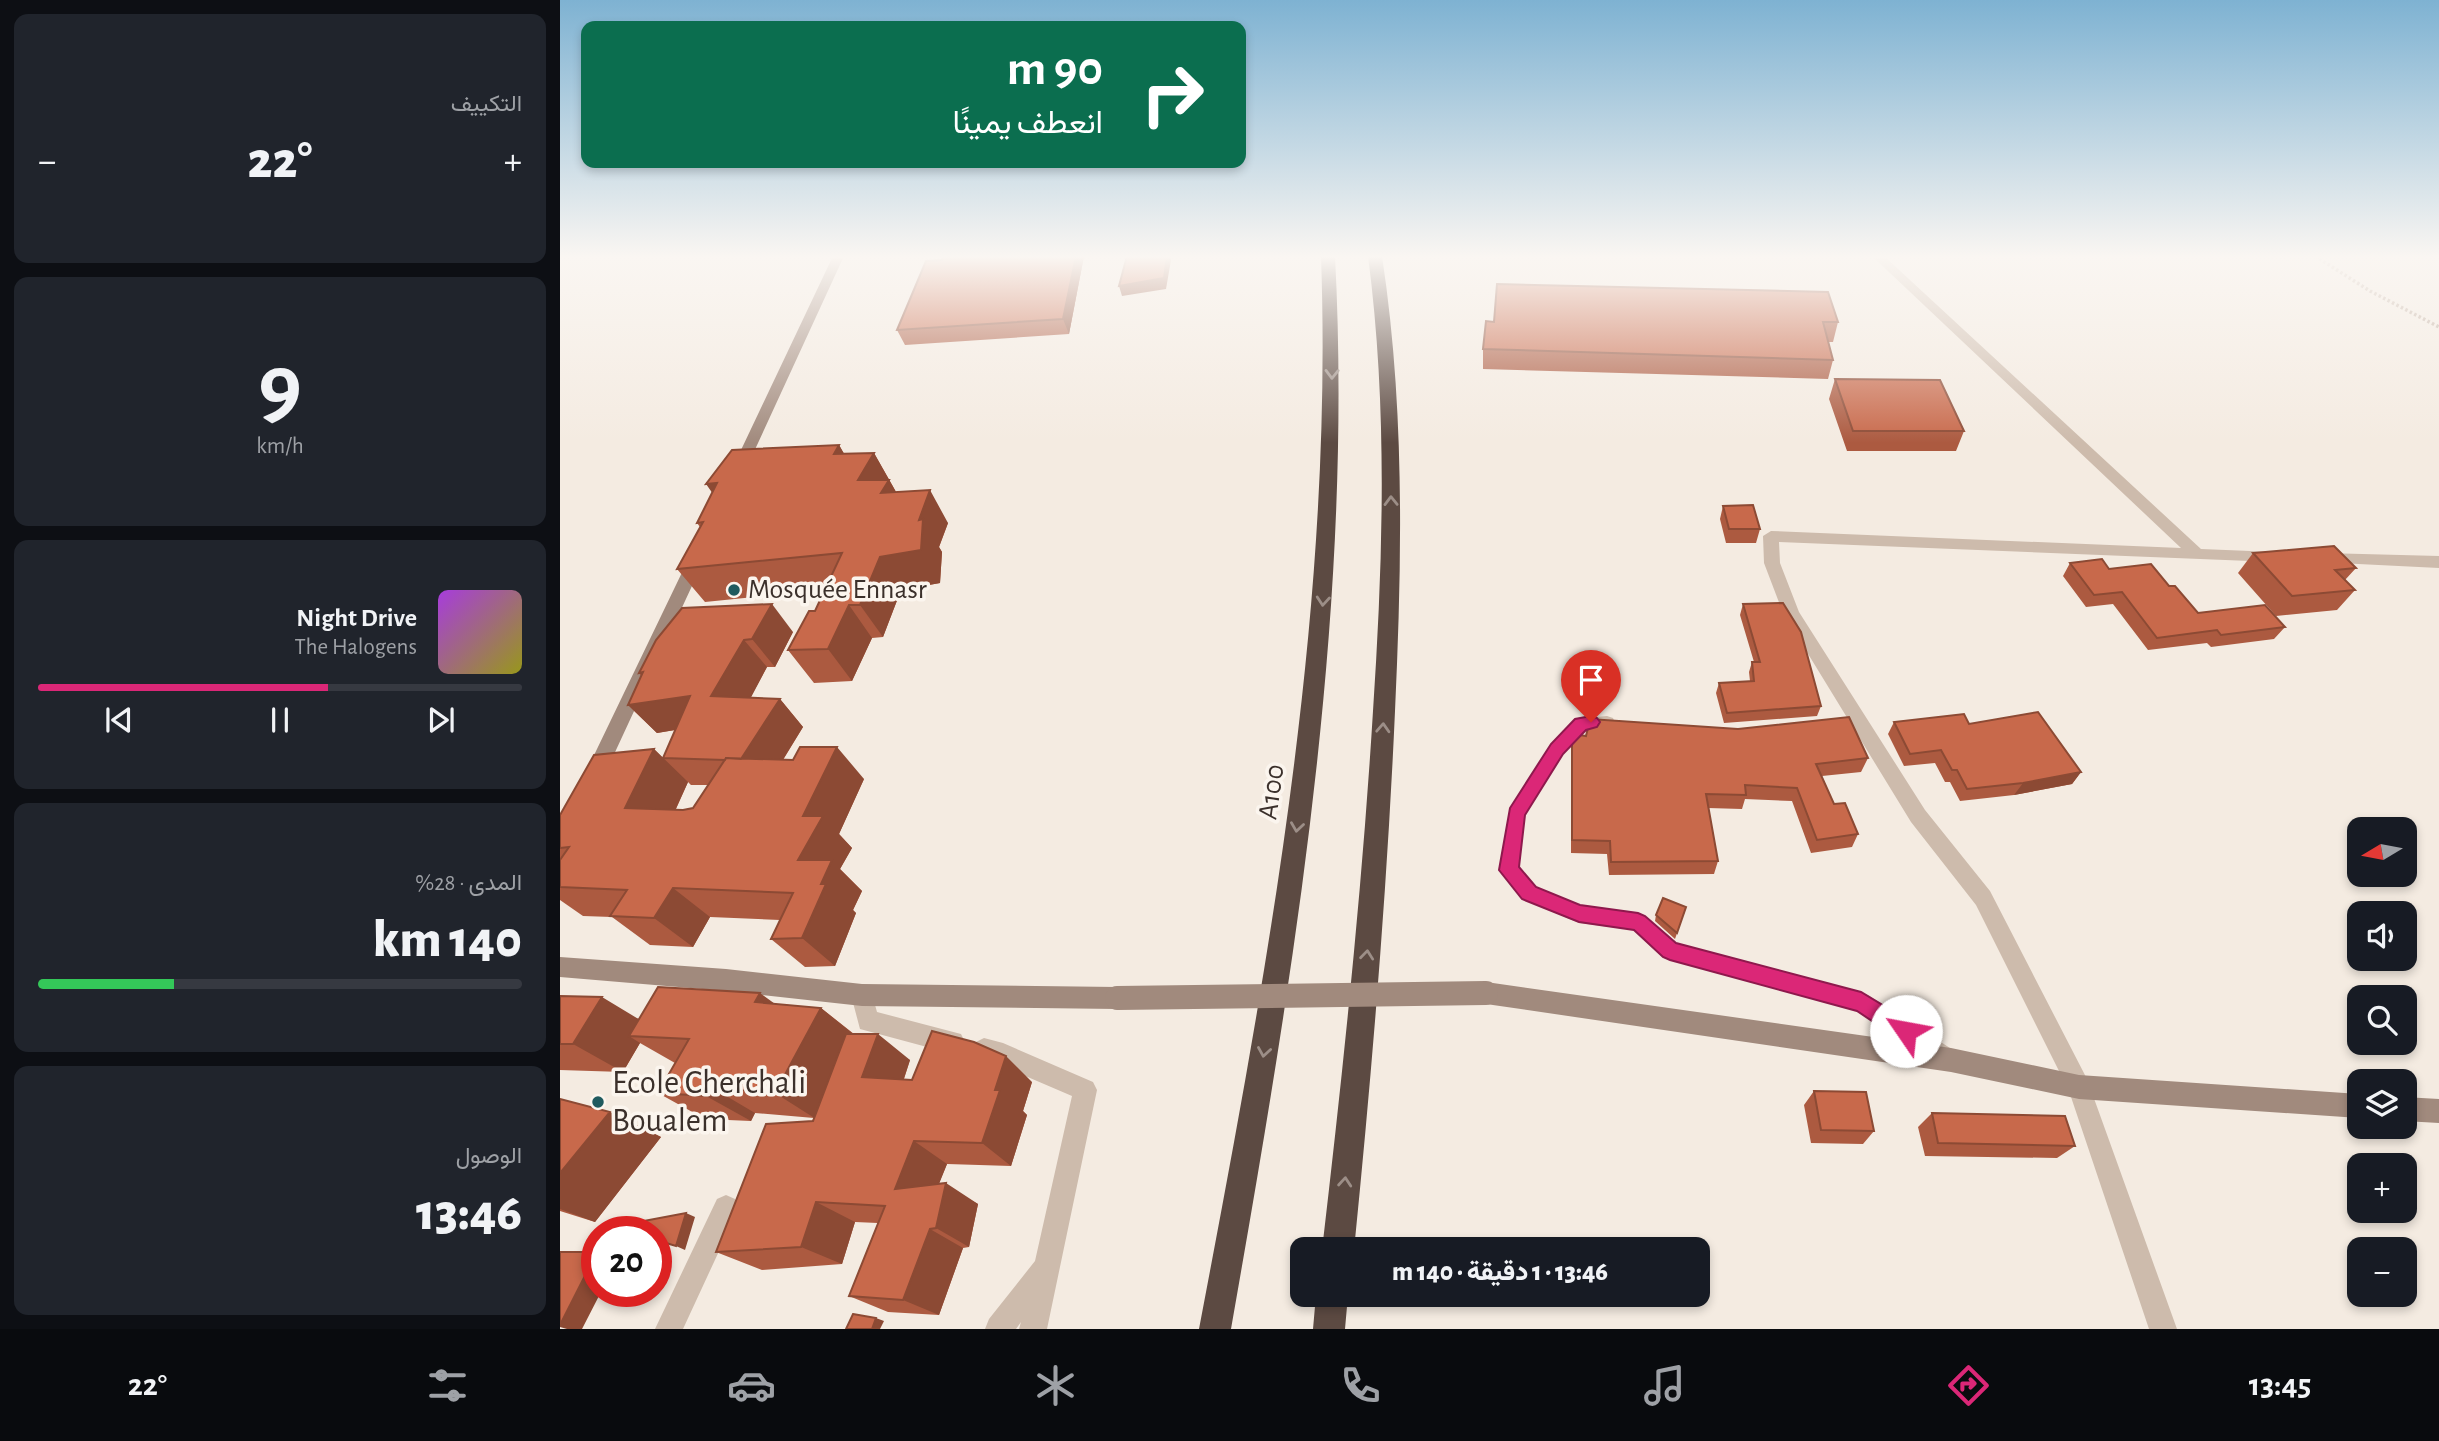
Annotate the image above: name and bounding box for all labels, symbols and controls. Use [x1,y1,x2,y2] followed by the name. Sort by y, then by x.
[1007,45,1103,94] text: 90 m
[1127,49,1218,140] icon: right
[451,93,522,116] text: التكييف
[952,107,1103,139] text: انعطف يمينًا
[247,135,313,187] text: 22°
[38,143,56,181] text: −
[504,143,522,181] text: +
[258,342,302,433] text: 9
[1324,369,1340,379] one-way arrow
[256,435,304,458] text: km/h
[1384,495,1399,506] one-way arrow
[748,576,927,604] place label: Mosquée Ennasr
[726,582,742,598] marker: Mosquée Ennasr
[1316,596,1331,607] one-way arrow
[296,605,417,631] text: Night Drive
[295,636,417,659] text: The Halogens
[1561,650,1621,722] pin
[1572,661,1610,699] icon: arrive
[100,701,138,739] icon: previous
[261,701,299,739] icon: pause
[422,701,460,739] icon: next
[1376,723,1391,734] one-way arrow
[1254,763,1290,821] street label: A100
[2347,817,2417,887] north arrow
[2347,817,2417,1307] map controls
[1290,821,1305,833] one-way arrow
[415,872,522,895] text: المدى · 28%
[2347,901,2417,971] button: sound
[373,914,522,966] text: 140 km
[1359,949,1374,960] one-way arrow
[2347,985,2417,1055] button: search
[1869,994,1943,1068] position arrow
[1257,1046,1272,1058] one-way arrow
[612,1067,806,1138] place label: Ecole Cherchali Boualem
[2347,1069,2417,1139] button: layers
[590,1094,606,1110] marker: Ecole Cherchali Boualem
[456,1145,522,1168] text: الوصول
[2347,1153,2417,1223] button: +
[1337,1176,1352,1187] one-way arrow
[416,1187,522,1239] text: 13:46
[581,1216,672,1307] speed limit sign: 20
[2347,1237,2417,1307] button: −
[1392,1259,1608,1285] text: 13:46 · 1 دقيقة · 140 m
[423,1361,472,1410] icon: filters
[727,1361,776,1410] icon: car
[1031,1361,1080,1410] icon: climate
[1336,1361,1385,1410] icon: phone
[1640,1361,1689,1410] icon: music
[1944,1361,1993,1410] icon: directions
[128,1369,167,1401] text: 22°
[2249,1369,2311,1401] text: 13:45

